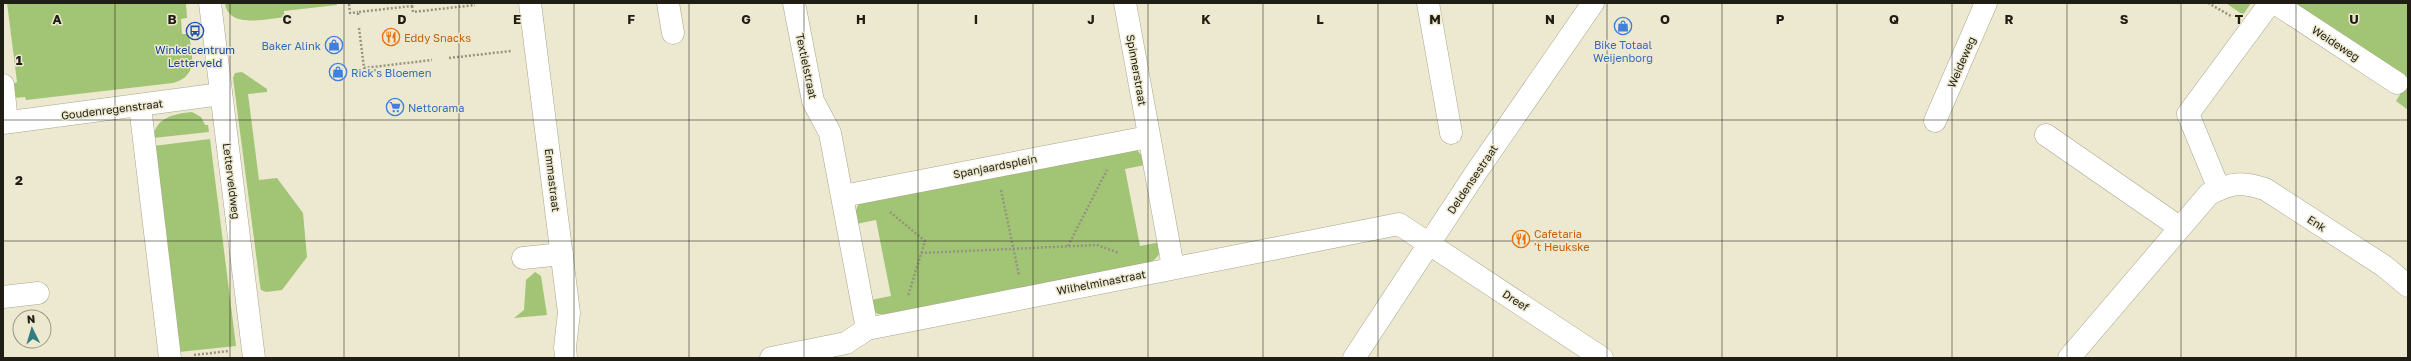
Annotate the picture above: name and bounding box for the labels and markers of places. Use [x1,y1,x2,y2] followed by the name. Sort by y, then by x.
[1613,16,1633,36] shop icon: Bike Totaal Weijenborg
[185,21,205,41] bus stop icon: Winkelcentrum Letterveld
[381,27,401,47] restaurant icon: Eddy Snacks
[404,31,471,44] place label: Eddy Snacks
[324,35,344,55] shop icon: Baker Alink
[1593,38,1653,64] place label: Bike Totaal Weijenborg
[261,39,321,52] place label: Baker Alink
[155,43,235,69] place label: Winkelcentrum Letterveld
[328,62,348,82] shop icon: Rick's Bloemen
[351,66,432,79] place label: Rick's Bloemen
[385,97,405,117] supermarket icon: Nettorama
[408,101,464,114] place label: Nettorama
[1534,227,1590,253] place label: Cafetaria 't Heukske
[1511,229,1531,249] restaurant icon: Cafetaria 't Heukske

